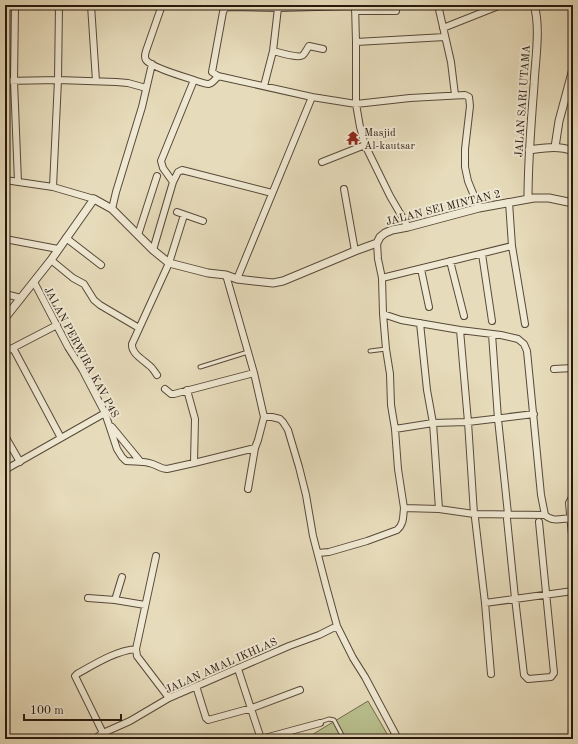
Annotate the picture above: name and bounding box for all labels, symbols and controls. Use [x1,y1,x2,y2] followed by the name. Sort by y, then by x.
[514,44,533,158] street label: JALAN SARI UTAMA
[364,128,416,152] place label: Masjid Al-kautsar
[345,130,361,146] temple icon: Masjid Al-kautsar
[385,189,502,228] street label: JALAN SEI MINTAN 2
[41,285,120,420] street label: JALAN PERWIRA KAV P4S
[164,637,279,696] street label: JALAN AMAL IKHLAS
[24,696,121,722] scale bar
[30,705,64,717] text: 100 m

